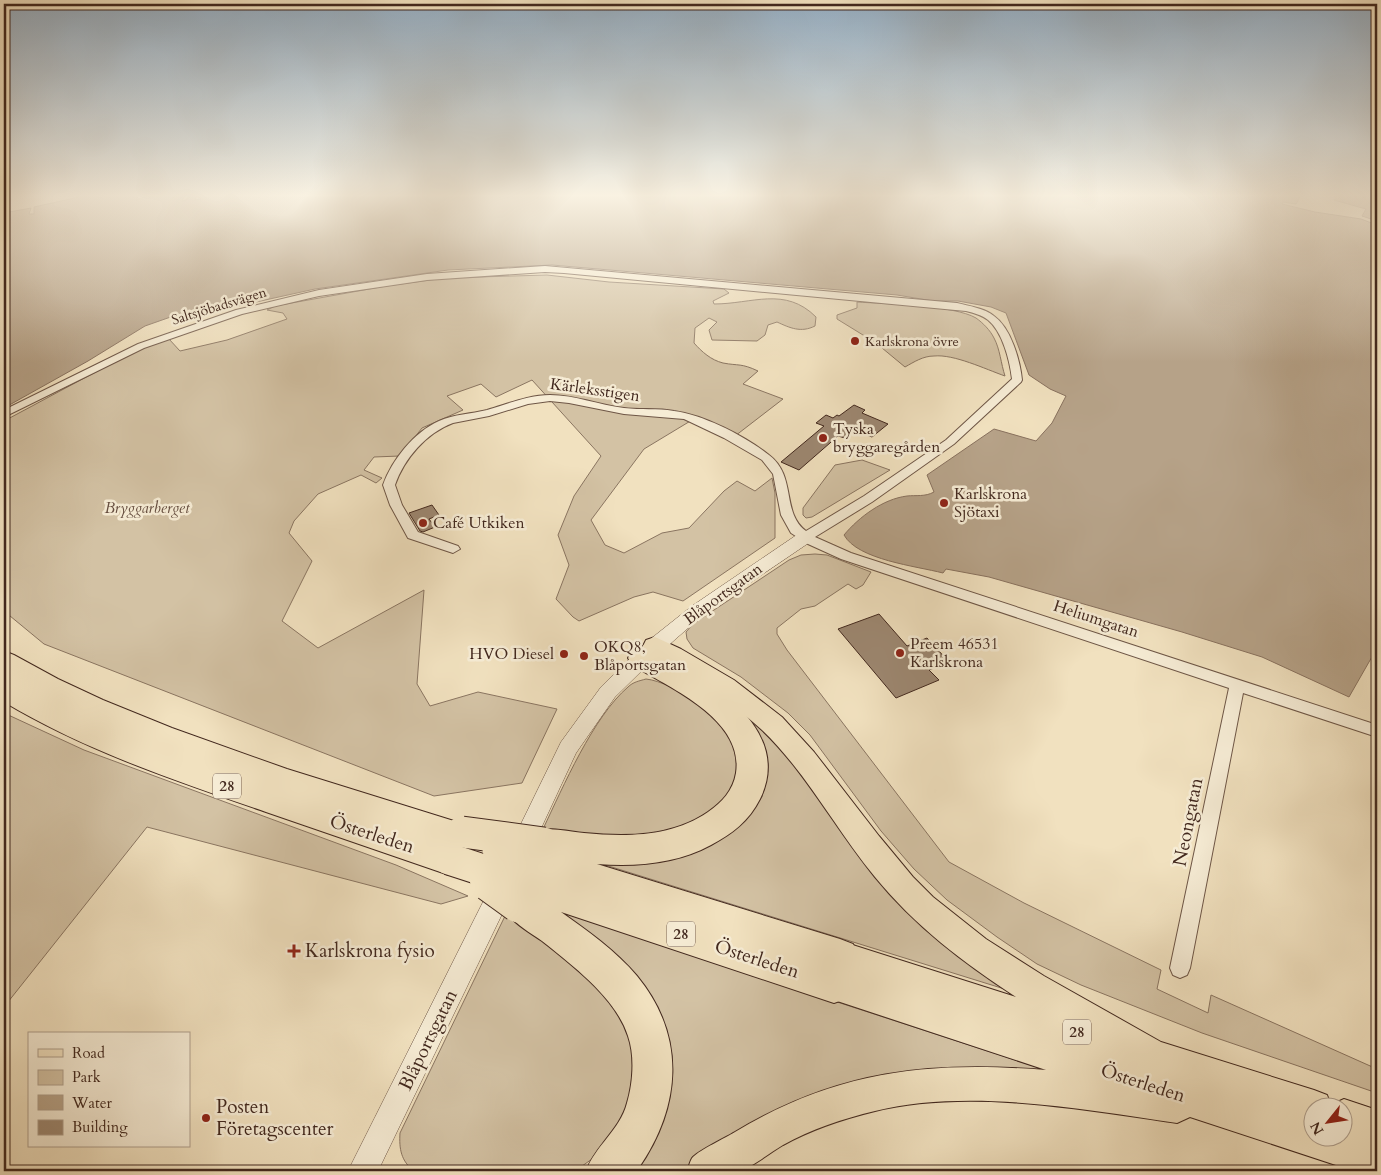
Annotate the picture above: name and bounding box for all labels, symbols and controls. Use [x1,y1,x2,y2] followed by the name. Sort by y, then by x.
[169,283,269,329] street label: Saltsjöbadsvägen
[865,332,959,351] place label: Karlskrona övre
[849,335,861,347] marker: Karlskrona övre
[549,373,641,407] street label: Kärleksstigen
[833,418,940,458] place label: Tyska bryggaregården
[817,432,829,444] marker: Tyska bryggaregården
[954,483,1027,523] place label: Karlskrona Sjötaxi
[105,497,190,519] park label: Bryggarberget
[938,497,950,509] marker: Karlskrona Sjötaxi
[433,512,525,534] place label: Café Utkiken
[417,517,429,529] marker: Café Utkiken
[679,558,767,630] street label: Blåportsgatan
[1051,595,1141,643] street label: Heliumgatan
[910,633,999,673] place label: Preem 46531 Karlskrona
[594,636,686,676] place label: OKQ8, Blåportsgatan
[469,643,554,665] place label: HVO Diesel
[894,647,906,659] marker: Preem 46531 Karlskrona
[558,648,570,660] marker: HVO Diesel
[578,650,590,662] marker: OKQ8, Blåportsgatan
[213,774,241,798] road number: 28
[1167,775,1209,869] street label: Neongatan
[326,808,418,860] street label: Österleden
[667,922,695,946] road number: 28
[711,933,803,985] street label: Österleden
[305,938,435,964] place label: Karlskrona fysio
[287,944,301,958] marker: Karlskrona fysio
[392,985,464,1095] street label: Blåportsgatan
[1063,1020,1091,1044] road number: 28
[28,1032,190,1148] legend
[72,1043,105,1063] text: Road
[1097,1057,1189,1109] street label: Österleden
[72,1067,101,1087] text: Park
[71,1093,113,1113] text: Water
[216,1094,334,1142] place label: Posten Företagscenter
[1304,1098,1354,1148] north arrow
[200,1112,212,1124] marker: Posten Företagscenter
[72,1117,128,1137] text: Building
[1306,1118,1328,1138] text: N

